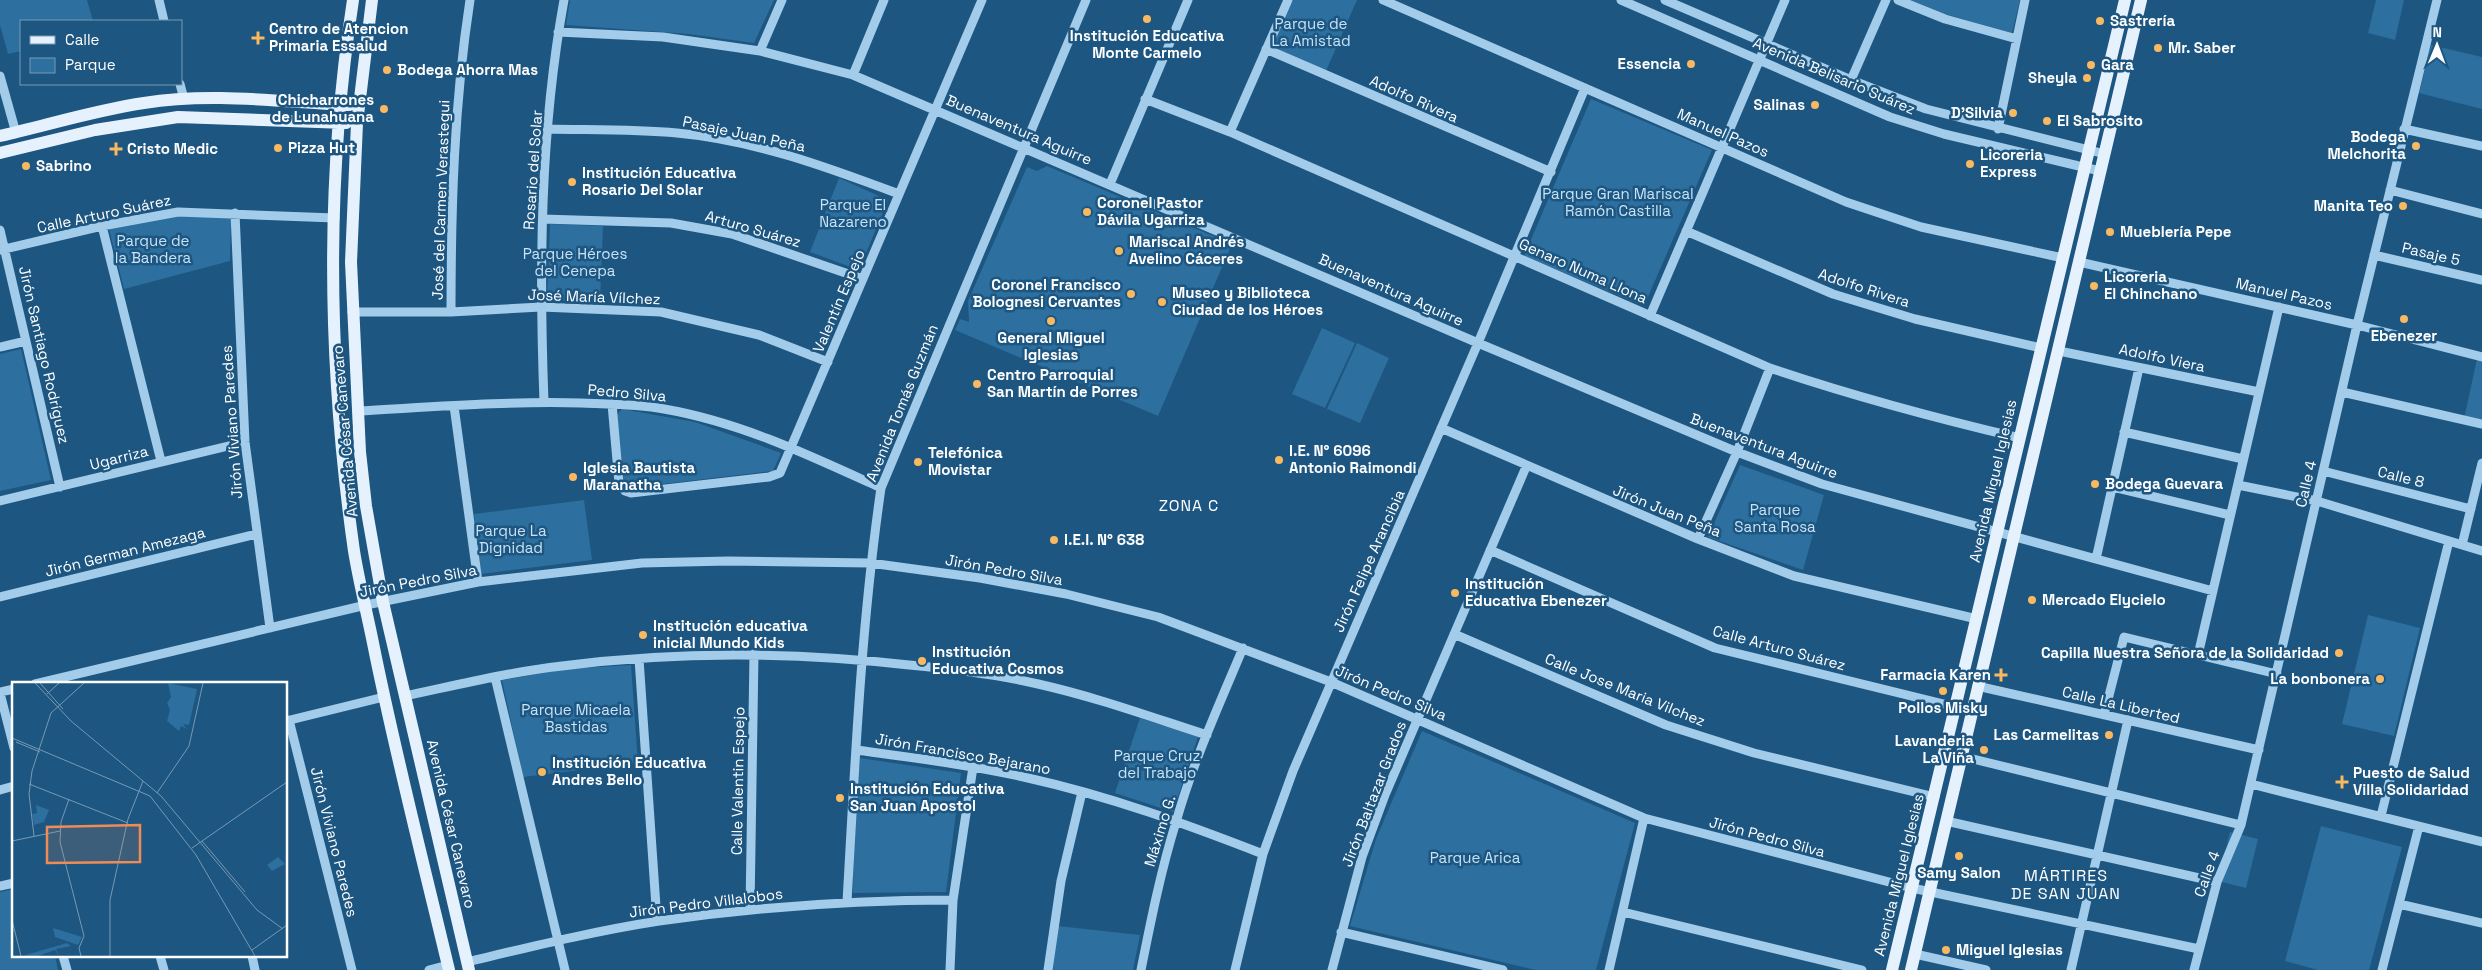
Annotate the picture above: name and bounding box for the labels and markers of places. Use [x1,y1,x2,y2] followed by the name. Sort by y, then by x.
[2110,11,2176,30] place label: Sastrería
[1141,13,1153,25] marker: Institución Educativa Monte Carmelo
[2094,15,2106,27] marker: Sastrería
[269,19,409,55] place label: Centro de Atencion Primaria Essalud
[1070,26,1225,62] place label: Institución Educativa Monte Carmelo
[251,31,265,45] marker: Centro de Atencion Primaria Essalud
[2168,38,2236,57] place label: Mr. Saber
[2152,42,2164,54] marker: Mr. Saber
[1618,54,1681,73] place label: Essencia
[2101,55,2134,74] place label: Gara
[1685,58,1697,70] marker: Essencia
[2085,59,2097,71] marker: Gara
[397,60,538,79] place label: Bodega Ahorra Mas
[381,64,393,76] marker: Bodega Ahorra Mas
[2028,68,2077,87] place label: Sheyla
[2081,72,2093,84] marker: Sheyla
[272,90,374,126] place label: Chicharrones de Lunahuana
[1754,95,1805,114] place label: Salinas
[1809,99,1821,111] marker: Salinas
[378,103,390,115] marker: Chicharrones de Lunahuana
[1951,103,2003,122] place label: D'Silvia
[2007,107,2019,119] marker: D'Silvia
[2057,111,2143,130] place label: El Sabrosito
[2041,115,2053,127] marker: El Sabrosito
[2327,127,2406,163] place label: Bodega Melchorita
[288,138,355,157] place label: Pizza Hut
[127,139,218,158] place label: Cristo Medic
[2410,140,2422,152] marker: Bodega Melchorita
[109,142,123,156] marker: Cristo Medic
[272,142,284,154] marker: Pizza Hut
[1980,145,2043,181] place label: Licoreria Express
[36,156,92,175] place label: Sabrino
[1964,158,1976,170] marker: Licoreria Express
[20,160,32,172] marker: Sabrino
[582,163,737,199] place label: Institución Educativa Rosario Del Solar
[566,176,578,188] marker: Institución Educativa Rosario Del Solar
[1097,193,1205,229] place label: Coronel Pastor Dávila Ugarriza
[2314,196,2393,215] place label: Manita Teo
[2397,200,2409,212] marker: Manita Teo
[1081,206,1093,218] marker: Coronel Pastor Dávila Ugarriza
[2120,222,2232,241] place label: Mueblería Pepe
[2104,226,2116,238] marker: Mueblería Pepe
[1129,232,1244,268] place label: Mariscal Andrés Avelino Cáceres
[1113,245,1125,257] marker: Mariscal Andrés Avelino Cáceres
[2104,267,2197,303] place label: Licoreria El Chinchano
[972,275,1121,311] place label: Coronel Francisco Bolognesi Cervantes
[2088,280,2100,292] marker: Licoreria El Chinchano
[1172,283,1323,319] place label: Museo y Biblioteca Ciudad de los Héroes
[1125,288,1137,300] marker: Coronel Francisco Bolognesi Cervantes
[1156,296,1168,308] marker: Museo y Biblioteca Ciudad de los Héroes
[2398,313,2410,325] marker: Ebenezer
[1045,315,1057,327] marker: General Miguel Iglesias
[2371,326,2437,345] place label: Ebenezer
[997,328,1105,364] place label: General Miguel Iglesias
[987,365,1138,401] place label: Centro Parroquial San Martín de Porres
[971,378,983,390] marker: Centro Parroquial San Martín de Porres
[1289,441,1416,477] place label: I.E. N° 6096 Antonio Raimondi
[928,443,1003,479] place label: Telefónica Movistar
[1273,454,1285,466] marker: I.E. N° 6096 Antonio Raimondi
[912,456,924,468] marker: Telefónica Movistar
[583,458,696,494] place label: Iglesia Bautista Maranatha
[567,471,579,483] marker: Iglesia Bautista Maranatha
[2105,474,2224,493] place label: Bodega Guevara
[2089,478,2101,490] marker: Bodega Guevara
[1064,530,1144,549] place label: I.E.I. N° 638
[1048,534,1060,546] marker: I.E.I. N° 638
[1465,574,1607,610] place label: Institución Educativa Ebenezer
[1449,587,1461,599] marker: Institución Educativa Ebenezer
[2042,590,2166,609] place label: Mercado Elycielo
[2026,594,2038,606] marker: Mercado Elycielo
[653,616,808,652] place label: Institución educativa inicial Mundo Kids
[637,629,649,641] marker: Institución educativa inicial Mundo Kids
[932,642,1064,678] place label: Institución Educativa Cosmos
[2041,643,2329,662] place label: Capilla Nuestra Señora de la Solidaridad
[2333,647,2345,659] marker: Capilla Nuestra Señora de la Solidaridad
[916,655,928,667] marker: Institución Educativa Cosmos
[1880,665,1991,684] place label: Farmacia Karen
[1995,669,2007,681] marker: Farmacia Karen
[2270,669,2370,688] place label: La bonbonera
[2374,673,2386,685] marker: La bonbonera
[1937,685,1949,697] marker: Pollos Misky
[1898,698,1988,717] place label: Pollos Misky
[1994,725,2099,744] place label: Las Carmelitas
[2103,729,2115,741] marker: Las Carmelitas
[1895,731,1974,767] place label: Lavanderia La Viña
[1978,744,1990,756] marker: Lavanderia La Viña
[552,753,707,789] place label: Institución Educativa Andres Bello
[2353,763,2470,799] place label: Puesto de Salud Villa Solidaridad
[536,766,548,778] marker: Institución Educativa Andres Bello
[2335,775,2349,789] marker: Puesto de Salud Villa Solidaridad
[850,779,1005,815] place label: Institución Educativa San Juan Apostol
[834,792,846,804] marker: Institución Educativa San Juan Apostol
[1953,850,1965,862] marker: Samy Salon
[1917,863,2001,882] place label: Samy Salon
[1956,940,2063,959] place label: Miguel Iglesias
[1940,944,1952,956] marker: Miguel Iglesias

